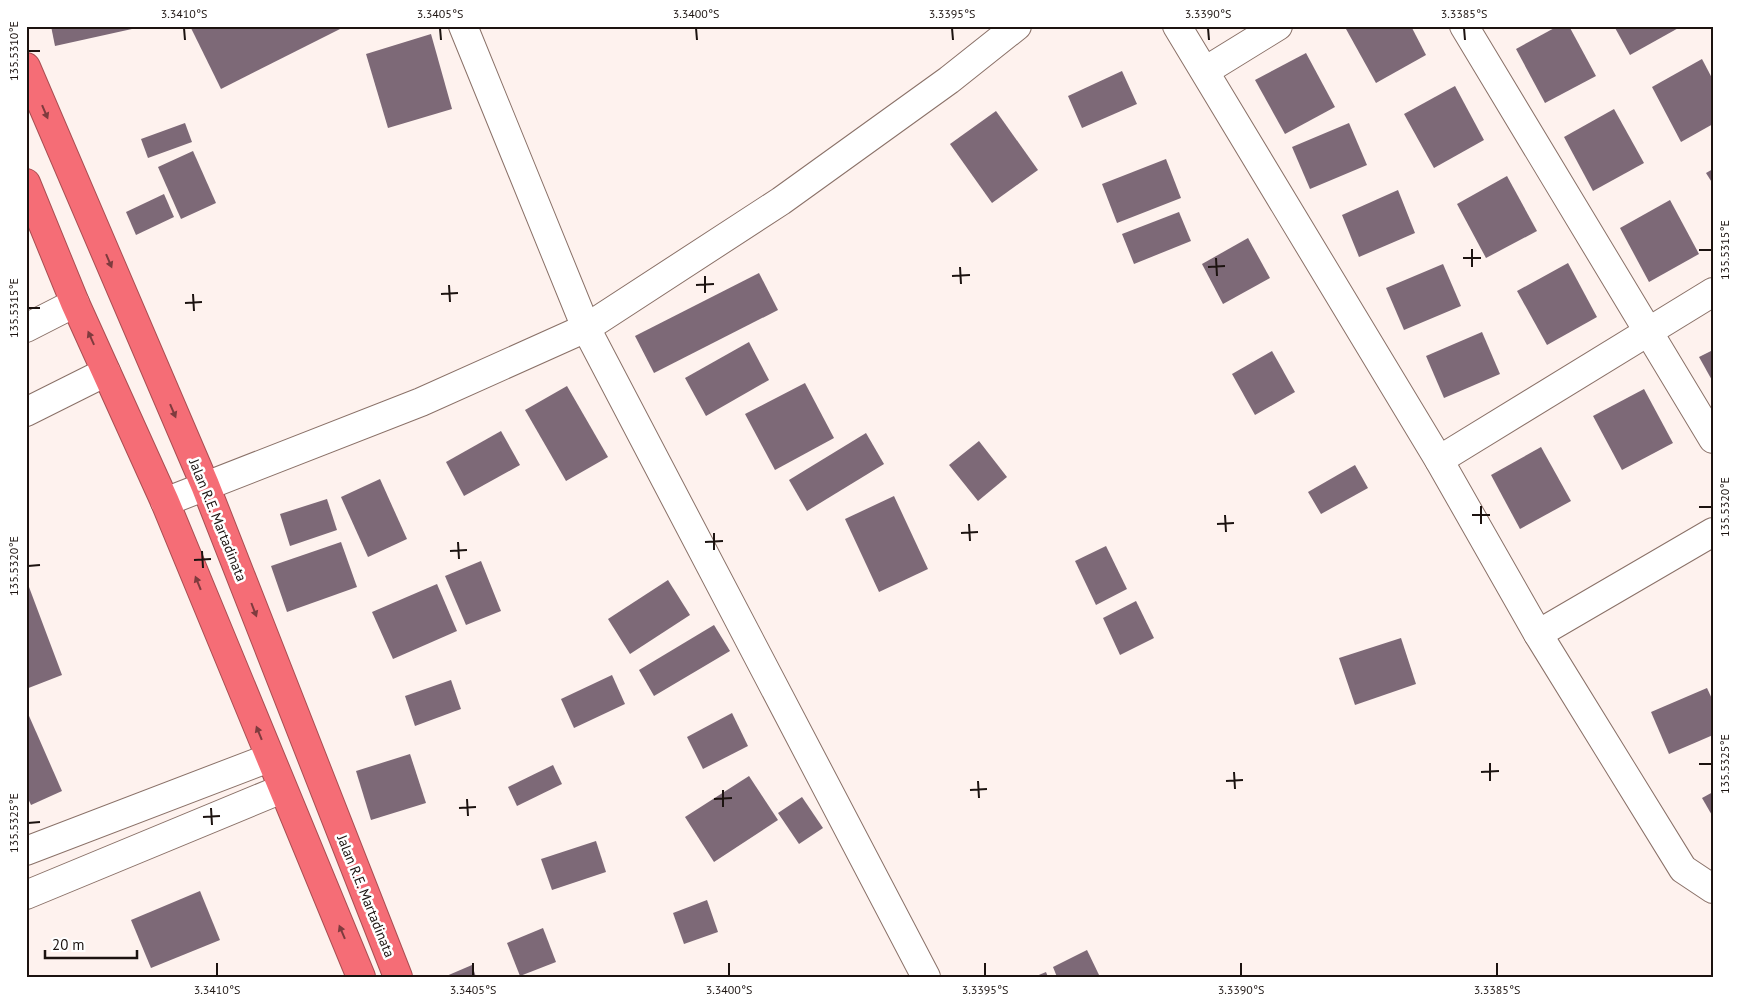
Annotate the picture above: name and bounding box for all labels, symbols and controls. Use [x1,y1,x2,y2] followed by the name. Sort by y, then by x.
[161,6,207,21] text: 3.3410°S
[417,6,463,21] text: 3.3405°S
[673,6,719,21] text: 3.3400°S
[929,6,975,21] text: 3.3395°S
[1185,6,1231,21] text: 3.3390°S
[1441,6,1487,21] text: 3.3385°S
[6,21,21,81] text: 135.5310°E
[42,105,50,119] one-way arrow
[1717,220,1732,280] text: 135.5315°E
[106,254,114,268] one-way arrow
[6,278,21,338] text: 135.5315°E
[86,331,94,345] one-way arrow
[169,404,177,418] one-way arrow
[185,455,251,584] street label: Jalan R.E. Martadinata
[1717,477,1732,537] text: 135.5320°E
[6,536,21,596] text: 135.5320°E
[194,575,202,590] one-way arrow
[250,603,258,618] one-way arrow
[255,725,263,740] one-way arrow
[1717,734,1732,794] text: 135.5325°E
[6,793,21,853] text: 135.5325°E
[333,831,399,960] street label: Jalan R.E. Martadinata
[337,925,345,939] one-way arrow
[45,928,138,960] scale bar
[52,935,85,954] text: 20 m
[194,982,240,997] text: 3.3410°S
[450,982,496,997] text: 3.3405°S
[706,982,752,997] text: 3.3400°S
[962,982,1008,997] text: 3.3395°S
[1218,982,1264,997] text: 3.3390°S
[1474,982,1520,997] text: 3.3385°S

